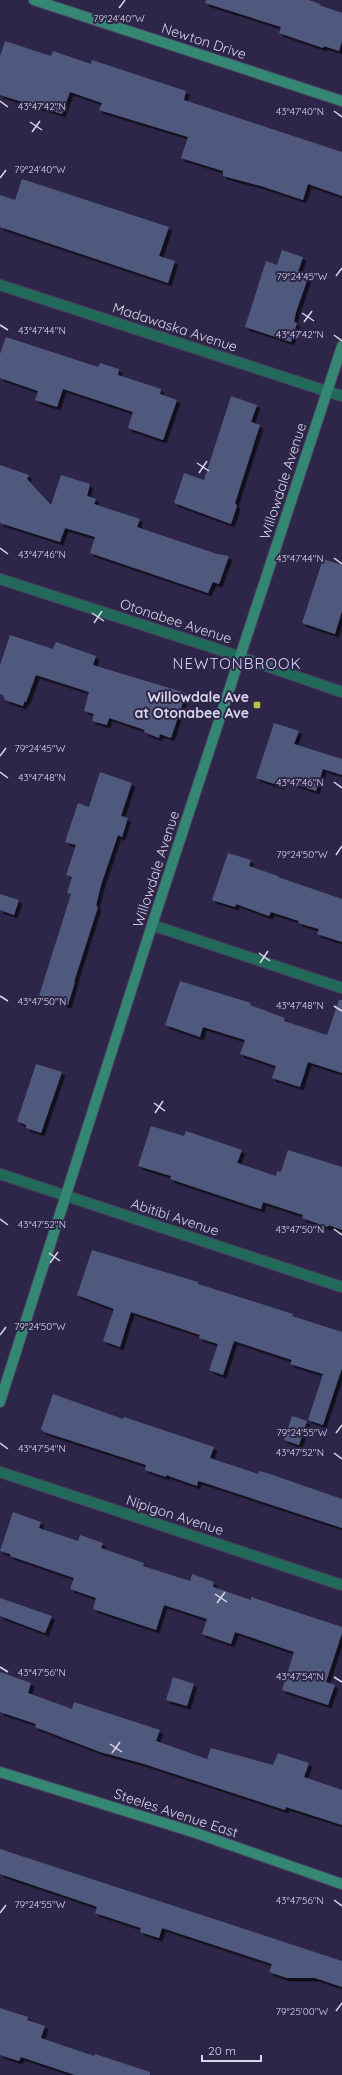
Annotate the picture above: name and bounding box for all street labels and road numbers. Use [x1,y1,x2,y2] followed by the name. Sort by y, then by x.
[159,19,249,63] street label: Newton Drive
[110,298,240,356] street label: Madawaska Avenue
[256,420,310,542] street label: Willowdale Avenue
[118,594,234,648] street label: Otonabee Avenue
[129,808,183,930] street label: Willowdale Avenue
[129,1194,221,1240] street label: Abitibi Avenue
[124,1491,226,1539] street label: Nipigon Avenue
[112,1784,240,1842] street label: Steeles Avenue East

